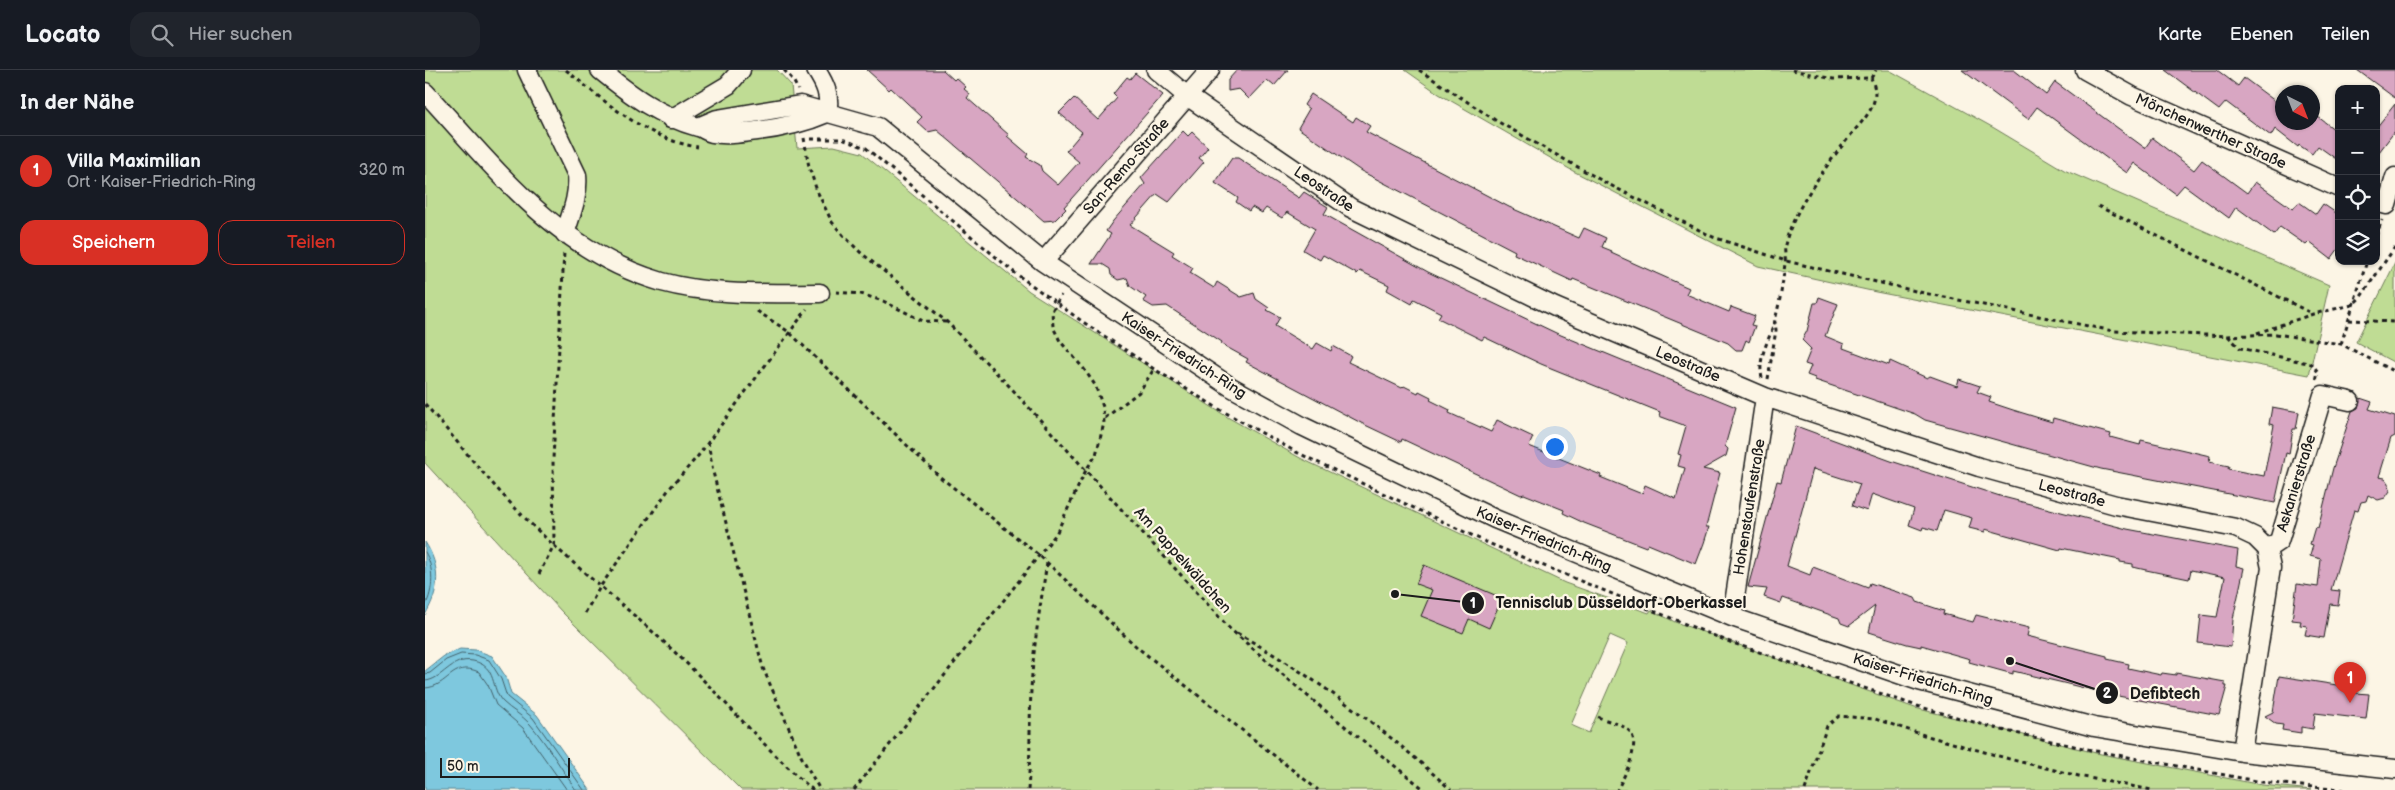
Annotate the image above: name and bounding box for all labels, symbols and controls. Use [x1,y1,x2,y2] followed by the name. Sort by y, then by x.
[130,12,480,57] search box
[25,20,100,49] text: Locato
[148,21,176,49] icon: search
[188,23,293,46] text: Hier suchen
[2158,24,2202,45] text: Karte
[2230,24,2293,45] text: Ebenen
[2321,24,2370,45] text: Teilen
[2275,85,2320,130] north arrow
[2335,85,2380,265] map controls
[2335,85,2380,130] button: +
[20,90,134,115] text: In der Nähe
[2132,90,2289,173] street label: Mönchenwerther Straße
[1079,114,1174,219] street label: San-Remo-Straße
[2335,130,2380,175] button: −
[67,150,201,173] text: Villa Maximilian
[33,161,39,180] text: 1
[359,161,405,180] text: 320 m
[1290,162,1358,216] street label: Leostraße
[67,173,256,192] text: Ort · Kaiser-Friedrich-Ring
[2335,175,2380,220] button: locate
[20,220,208,265] button: Speichern
[218,220,405,265] button: Teilen
[2335,220,2380,265] button: layers
[1117,308,1250,403] street label: Kaiser-Friedrich-Ring
[1653,342,1723,387] street label: Leostraße
[2273,432,2320,534] street label: Askanierstraße
[1542,434,1568,460] your location
[1729,437,1770,577] street label: Hohenstaufenstraße
[2036,475,2108,512] street label: Leostraße
[1473,502,1615,577] street label: Kaiser-Friedrich-Ring
[1130,503,1235,617] street label: Am Pappelwäldchen
[1461,587,1757,618] callout: Tennisclub Düsseldorf-Oberkassel
[1470,594,1476,613] text: 1
[1495,594,1747,613] text: Tennisclub Düsseldorf-Oberkassel
[1850,649,1995,710] street label: Kaiser-Friedrich-Ring
[2334,662,2366,703] pin: 1
[2094,678,2210,709] callout: Defibtech
[2103,684,2112,703] text: 2
[2130,685,2200,704] text: Defibtech
[440,755,570,778] scale bar
[447,758,479,775] text: 50 m

